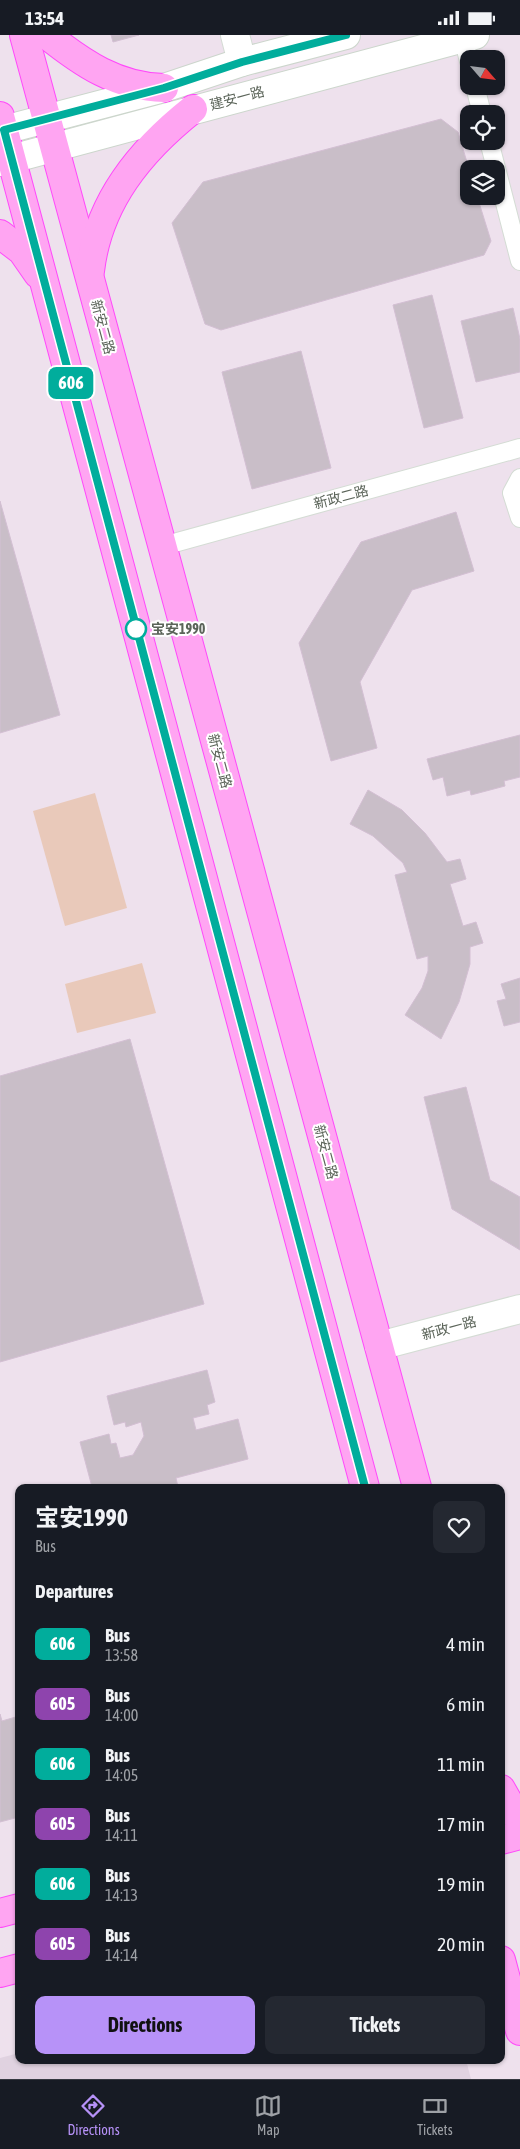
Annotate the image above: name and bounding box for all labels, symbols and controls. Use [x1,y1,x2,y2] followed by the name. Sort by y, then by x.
[25,7,64,29] text: 13:54
[460,50,505,95] north arrow
[460,50,505,205] map controls
[208,83,266,113] street label: 建安一路
[460,105,505,150] button: locate
[460,160,505,205] button: layers
[88,298,118,356] street label: 新安二路
[42,367,100,399] line badge: 606
[58,372,84,393] text: 606
[312,482,370,512] street label: 新政二路
[125,618,147,640] marker: 宝安1990
[151,621,206,637] place label: 宝安1990
[205,732,235,790] street label: 新安二路
[311,1123,341,1181] street label: 新安二路
[420,1313,478,1343] street label: 新政一路
[433,1501,485,1553] button: heart
[35,1504,128,1531] text: 宝安1990
[35,1537,56,1555] text: Bus
[35,1580,113,1602] text: Departures
[105,1624,130,1646] text: Bus
[50,1633,75,1654] text: 606
[446,1633,485,1655] text: 4 min
[105,1646,138,1664] text: 13:58
[105,1684,130,1706] text: Bus
[50,1693,75,1714] text: 605
[446,1693,485,1715] text: 6 min
[105,1706,138,1724] text: 14:00
[105,1744,130,1766] text: Bus
[50,1753,75,1774] text: 606
[437,1753,485,1775] text: 11 min
[105,1766,138,1784] text: 14:05
[105,1804,130,1826] text: Bus
[50,1813,75,1834] text: 605
[437,1813,485,1835] text: 17 min
[105,1826,138,1844] text: 14:11
[105,1864,130,1886] text: Bus
[50,1873,75,1894] text: 606
[437,1873,485,1895] text: 19 min
[105,1886,138,1904] text: 14:13
[105,1924,130,1946] text: Bus
[50,1933,75,1954] text: 605
[437,1933,485,1955] text: 20 min
[105,1946,138,1964] text: 14:14
[35,1996,255,2054] button: Directions
[265,1996,485,2054] button: Tickets
[67,2092,120,2138] tab: Directions
[254,2092,282,2138] tab: Map
[417,2092,453,2138] tab: Tickets

